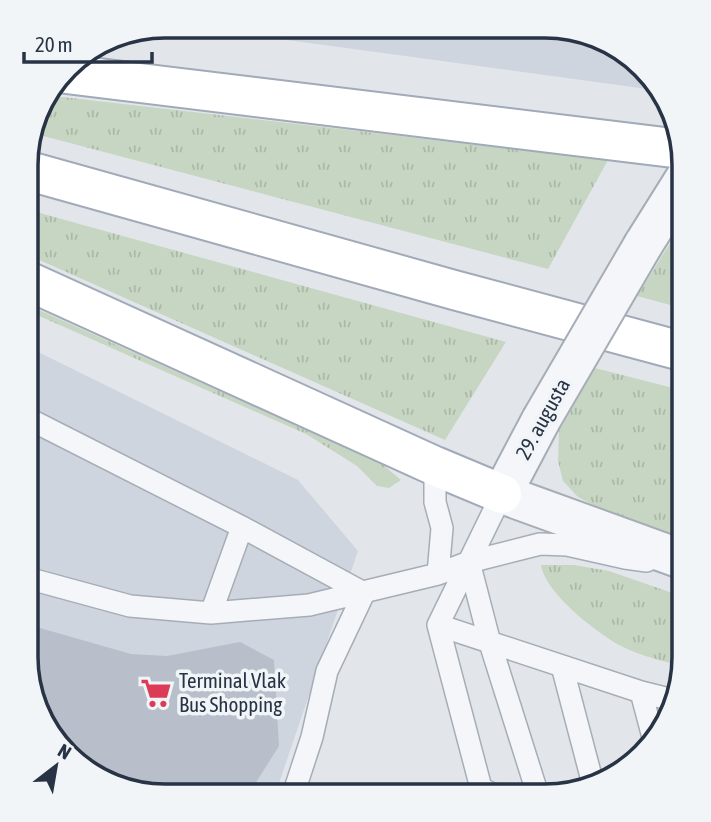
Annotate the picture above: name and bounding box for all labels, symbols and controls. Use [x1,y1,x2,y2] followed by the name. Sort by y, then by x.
[24,21,152,65] scale bar
[35,32,73,56] text: 20 m
[510,374,574,463] street label: 29. augusta
[179,668,286,716] place label: Terminal Vlak Bus Shopping
[139,676,173,710] supermarket icon: Terminal Vlak Bus Shopping
[21,731,91,801] north arrow
[54,739,75,764] text: N

